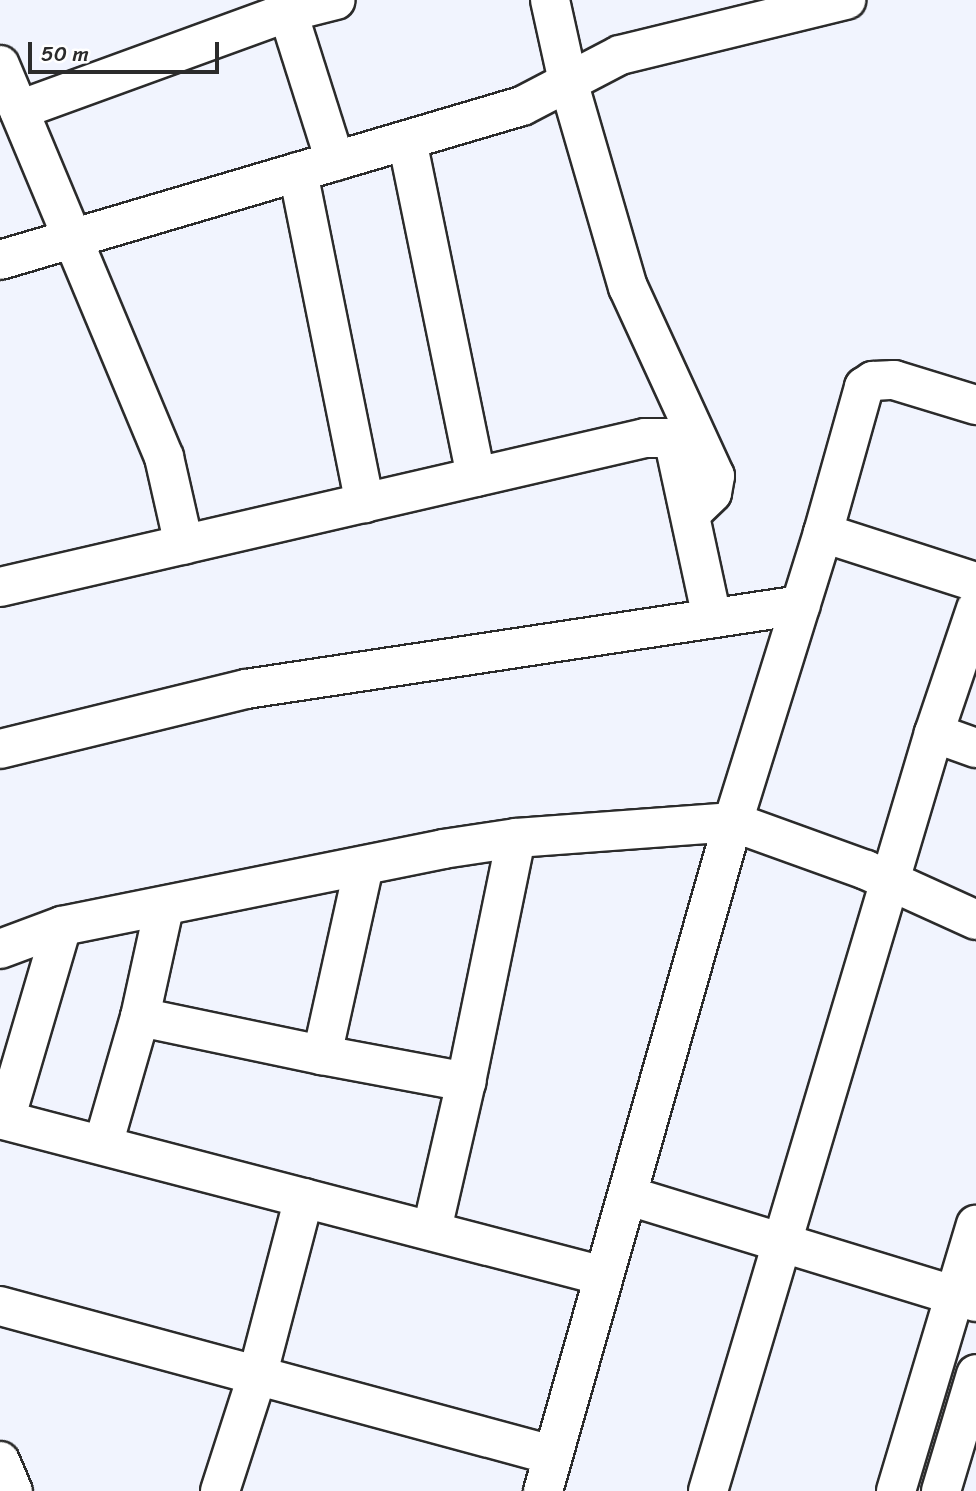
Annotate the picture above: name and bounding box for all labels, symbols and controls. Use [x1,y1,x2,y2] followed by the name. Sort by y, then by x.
[32,28,222,72] scale bar
[41,35,89,73] text: 50 m

